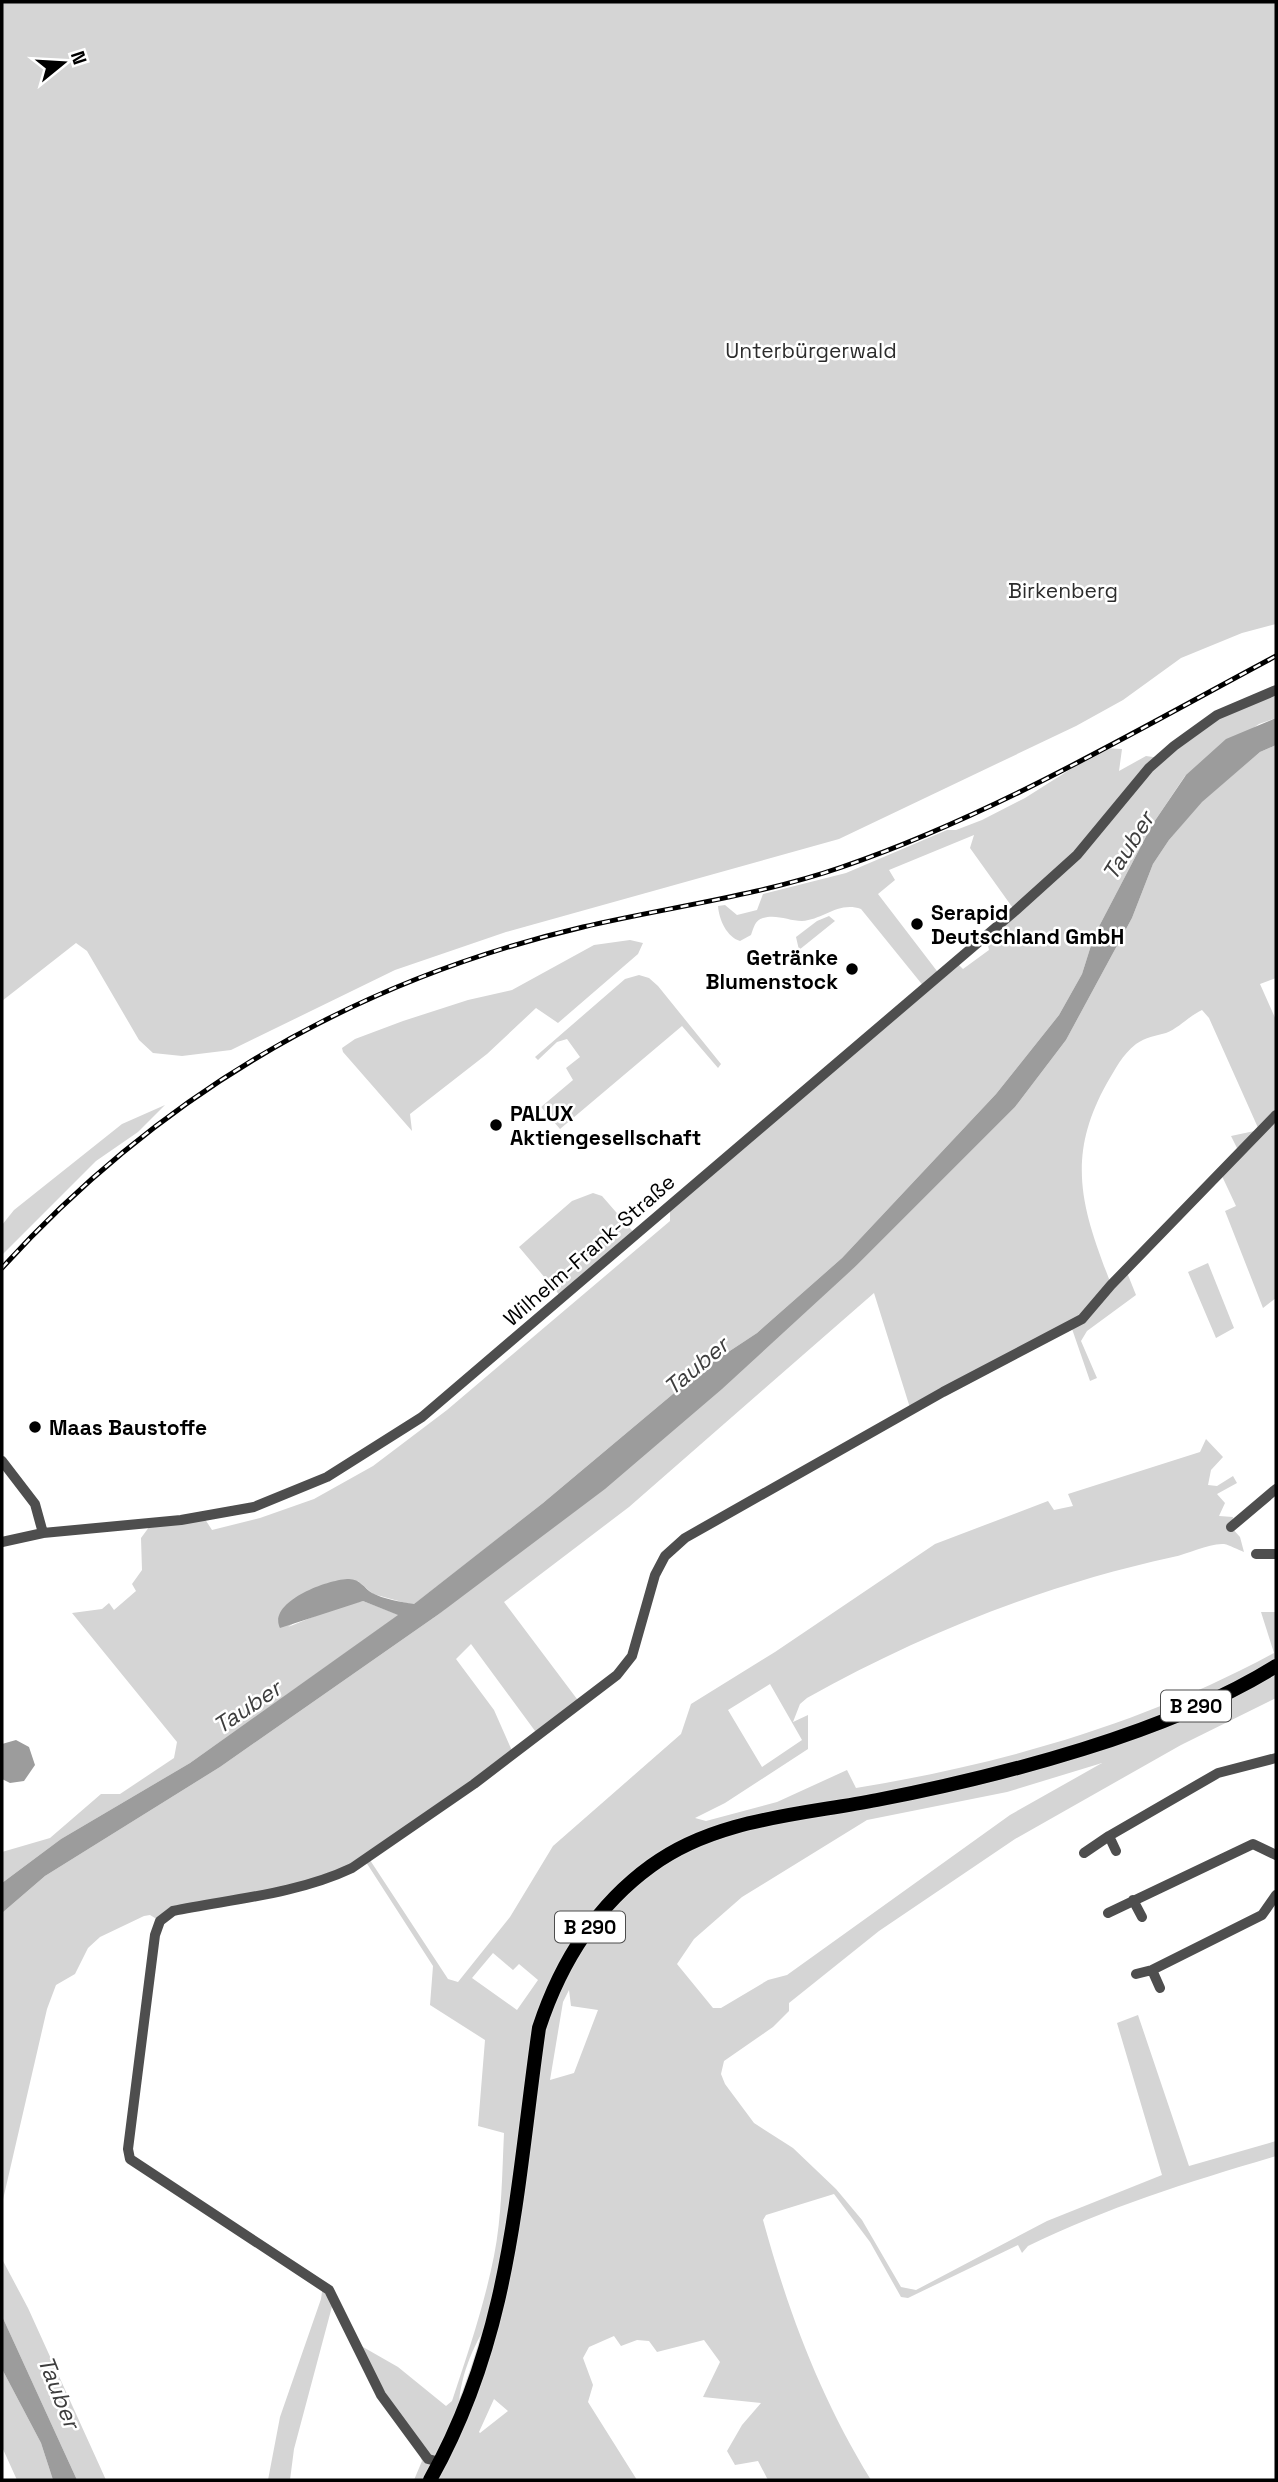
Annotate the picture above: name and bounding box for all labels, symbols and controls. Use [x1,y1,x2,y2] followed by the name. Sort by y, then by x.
[28,28,98,98] north arrow
[65,48,93,68] text: N
[725,337,897,364] park label: Unterbürgerwald
[1008,577,1118,604] park label: Birkenberg
[1095,804,1162,886] water label: Tauber
[931,899,1124,950] place label: Serapid Deutschland GmbH
[909,916,925,932] marker: Serapid Deutschland GmbH
[706,944,838,995] place label: Getränke Blumenstock
[844,961,860,977] marker: Getränke Blumenstock
[510,1100,701,1151] place label: PALUX Aktiengesellschaft
[488,1117,504,1133] marker: PALUX Aktiengesellschaft
[498,1168,680,1332] street label: Wilhelm-Frank-Straße
[657,1329,736,1402] water label: Tauber
[49,1414,207,1441] place label: Maas Baustoffe
[27,1419,43,1435] marker: Maas Baustoffe
[207,1672,289,1741] water label: Tauber
[1161,1690,1231,1722] road number: B 290
[555,1912,625,1942] road number: B 290
[31,2351,88,2435] water label: Tauber

